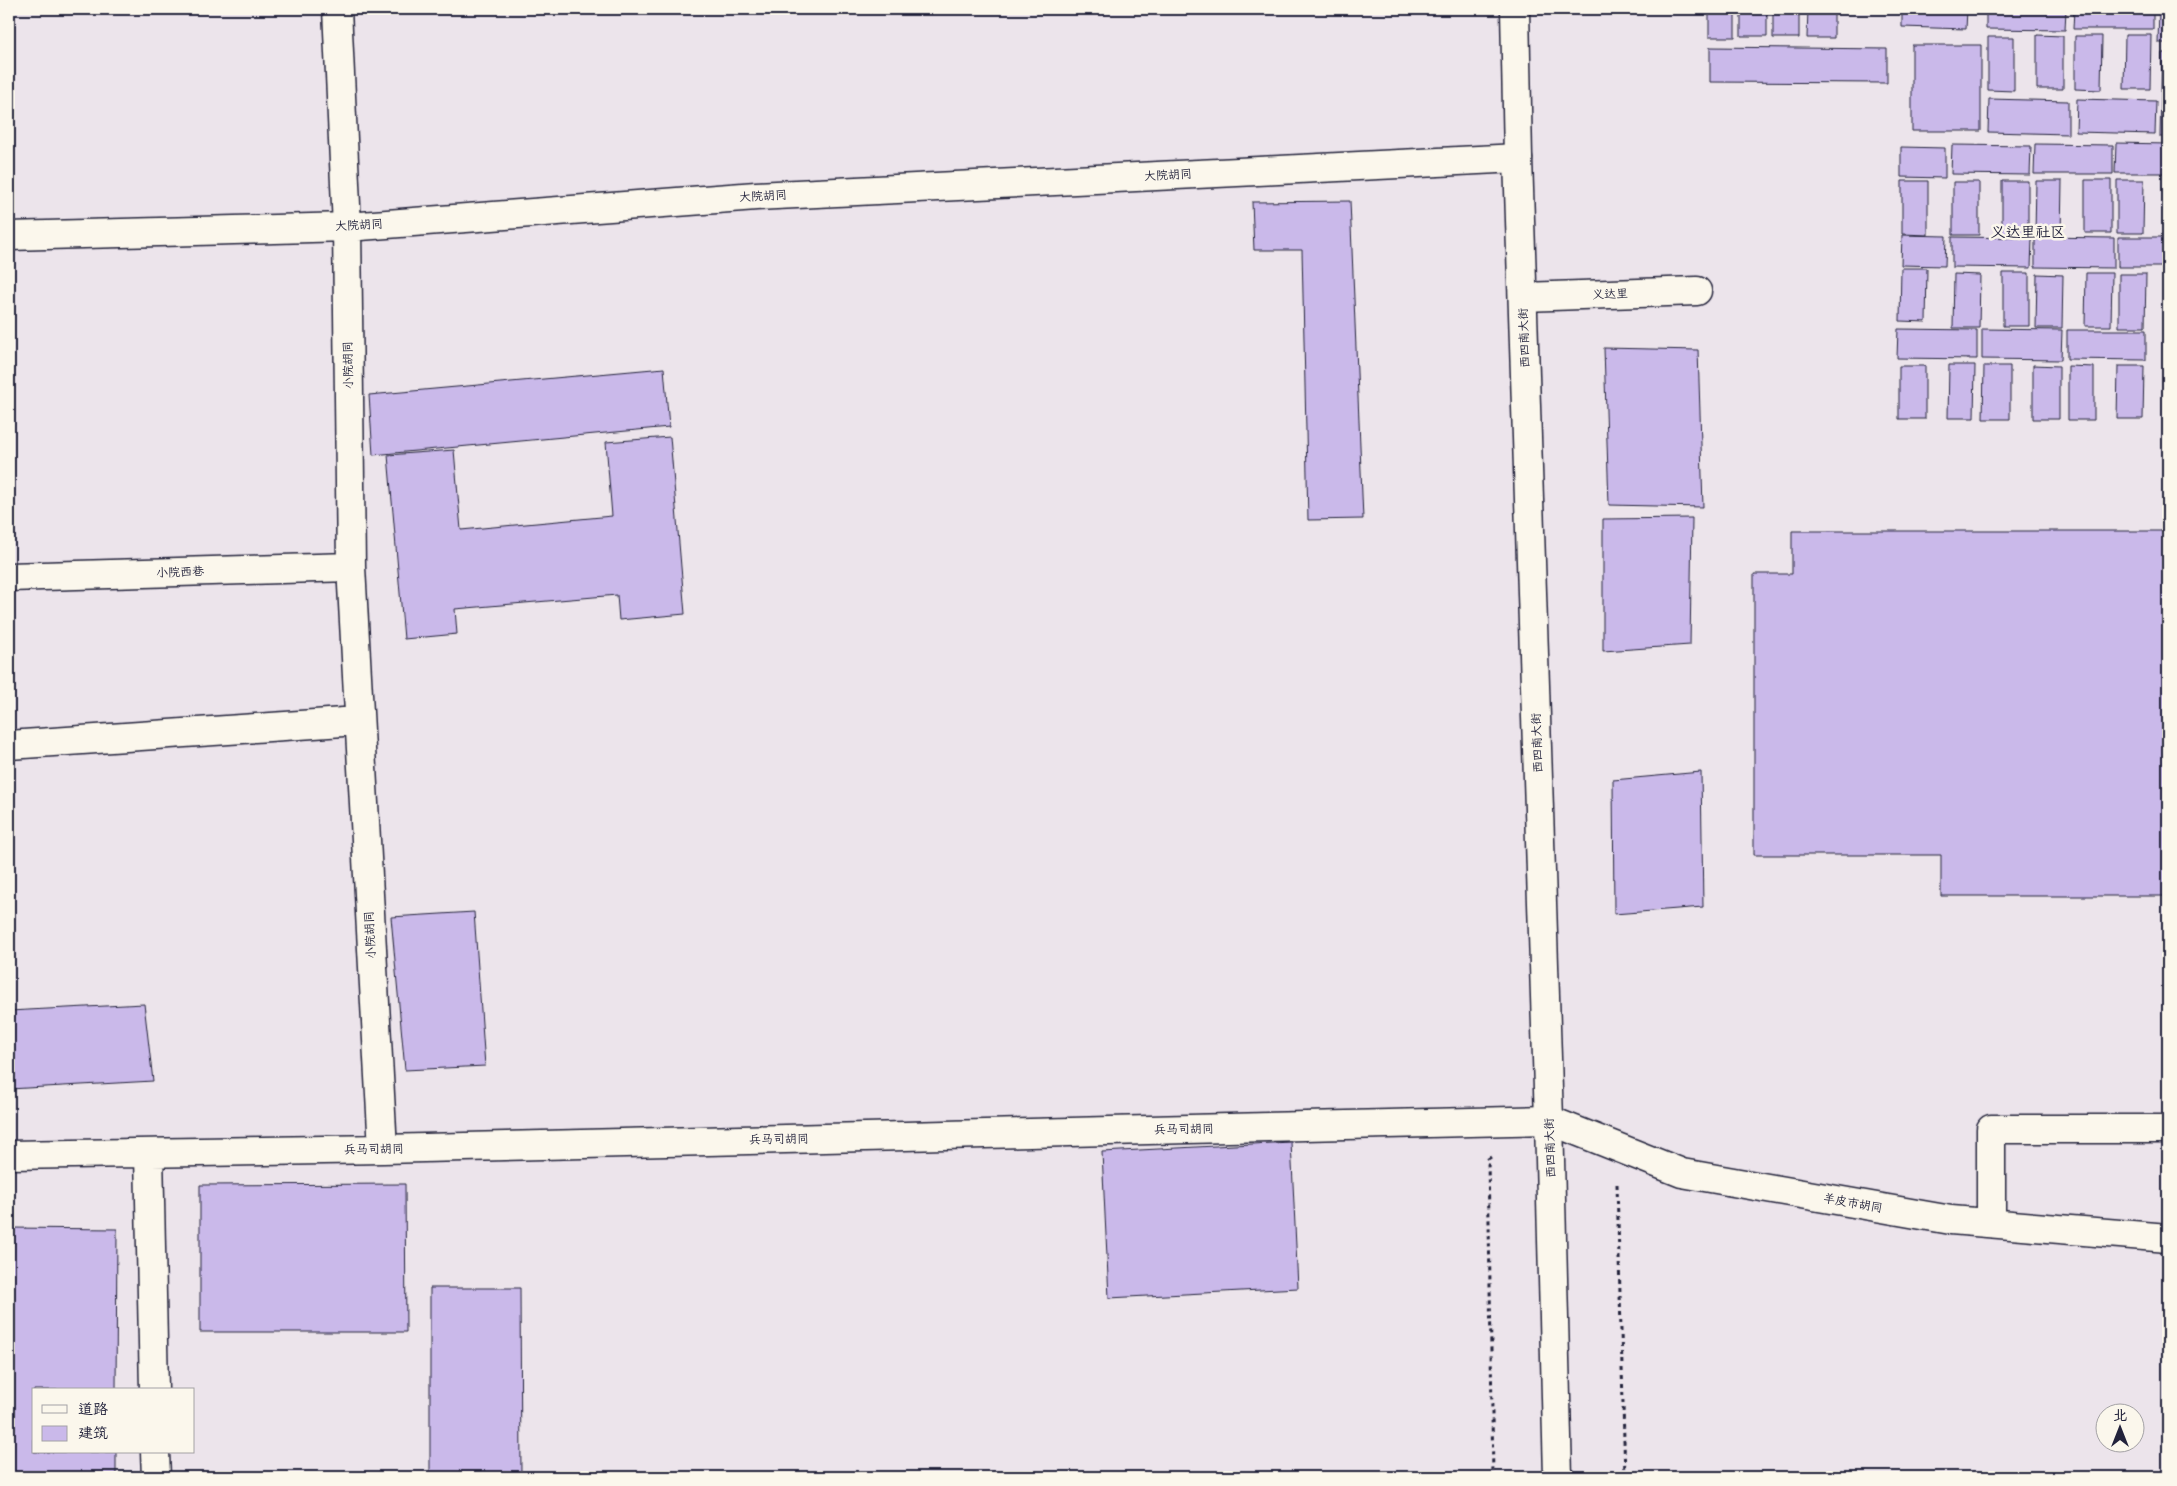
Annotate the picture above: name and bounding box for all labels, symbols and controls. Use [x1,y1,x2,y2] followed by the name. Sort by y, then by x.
[1144,165,1192,186] street label: 大院胡同
[739,186,787,207] street label: 大院胡同
[335,215,383,236] street label: 大院胡同
[1990,221,2066,245] district label: 义达里社区
[1592,284,1628,305] street label: 义达里
[1514,308,1535,368] street label: 西四南大街
[339,341,358,389] street label: 小院胡同
[156,562,204,583] street label: 小院西巷
[1527,713,1548,773] street label: 西四南大街
[360,911,381,959] street label: 小院胡同
[1540,1118,1561,1178] street label: 西四南大街
[1154,1119,1214,1140] street label: 兵马司胡同
[749,1129,809,1150] street label: 兵马司胡同
[344,1139,404,1160] street label: 兵马司胡同
[1822,1189,1884,1218] street label: 羊皮市胡同
[32,1388,195,1454] legend
[78,1398,108,1422] text: 道路
[2094,1404,2144,1454] north arrow
[2113,1405,2127,1427] text: 北
[78,1422,108,1446] text: 建筑

